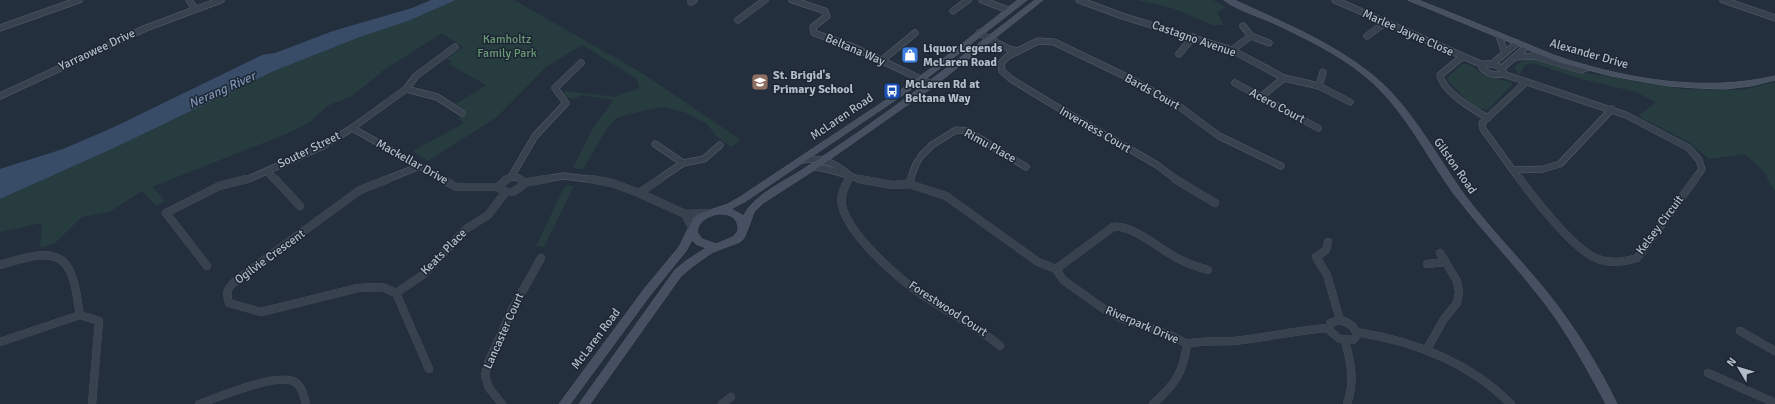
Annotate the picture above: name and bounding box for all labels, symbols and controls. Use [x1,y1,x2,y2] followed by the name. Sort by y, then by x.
[1360,6,1456,60] street label: Marlee Jayne Close
[1150,18,1238,60] street label: Castagno Avenue
[56,26,138,74] street label: Yarraowee Drive
[823,31,887,69] street label: Beltana Way
[477,32,537,61] park label: Kamholtz Family Park
[1548,36,1630,72] street label: Alexander Drive
[923,41,1003,70] place label: Liquor Legends McLaren Road
[900,45,920,65] shop icon: Liquor Legends McLaren Road
[186,67,260,112] water label: Nerang River
[773,68,854,97] place label: St. Brigid's Primary School
[1122,71,1182,113] street label: Bards Court
[750,72,770,92] school or university icon: St. Brigid's Primary School
[905,77,980,106] place label: McLaren Rd at Beltana Way
[882,81,902,101] bus stop icon: McLaren Rd at Beltana Way
[1247,85,1307,127] street label: Acero Court
[808,90,876,144] street label: McLaren Road
[1057,103,1133,157] street label: Inverness Court
[961,126,1019,166] street label: Rimu Place
[275,128,343,172] street label: Souter Street
[1430,135,1480,197] street label: Gilston Road
[373,136,451,188] street label: Mackellar Drive
[1633,192,1687,258] street label: Kelsey Circuit
[418,226,470,278] street label: Keats Place
[232,227,308,287] street label: Ogilvie Crescent
[906,278,990,340] street label: Forestwood Court
[481,291,527,371] street label: Lancaster Court
[1103,303,1181,347] street label: Riverpark Drive
[568,305,624,373] street label: McLaren Road
[1719,348,1759,388] north arrow
[1724,355,1739,369] text: N

